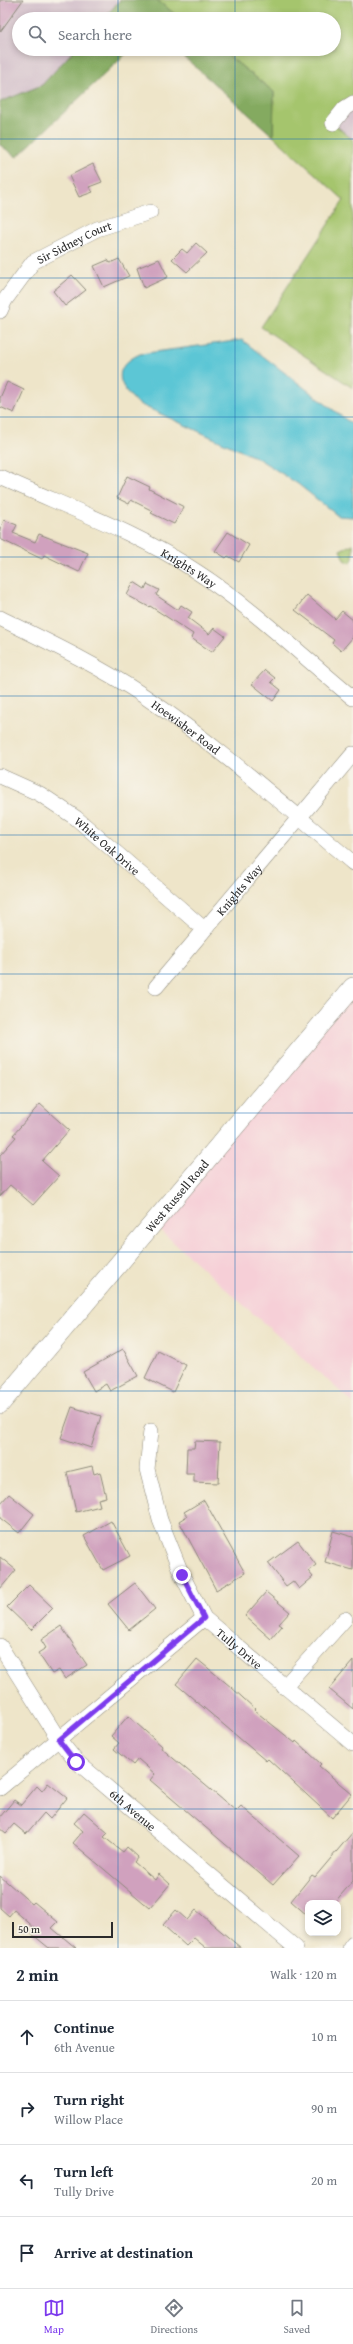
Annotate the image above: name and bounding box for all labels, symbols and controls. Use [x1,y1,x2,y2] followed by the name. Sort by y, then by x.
[12,12,341,56] search box
[26,23,48,45] icon: search
[58,24,132,45] text: Search here
[33,216,114,267] street label: Sir Sidney Court
[158,544,221,592] street label: Knights Way
[149,695,224,758] street label: Hoewisher Road
[71,812,144,879] street label: White Oak Drive
[212,860,265,919] street label: Knights Way
[141,1155,212,1236] street label: West Russell Road
[173,1566,191,1584] route end
[213,1624,267,1673] street label: Tully Drive
[67,1753,85,1771] route start
[106,1785,160,1835] street label: 6th Avenue
[305,1900,341,1936] map controls
[305,1900,341,1936] button: layers
[12,1920,113,1939] scale bar
[18,1921,40,1937] text: 50 m
[16,1962,58,1987] text: 2 min
[270,1965,337,1984] text: Walk · 120 m
[54,2017,115,2038] text: Continue
[16,2026,38,2048] icon: ahead
[311,2027,337,2046] text: 10 m
[54,2038,115,2057] text: 6th Avenue
[54,2089,125,2110] text: Turn right
[16,2098,38,2120] icon: right
[311,2099,337,2118] text: 90 m
[54,2110,123,2129] text: Willow Place
[54,2161,113,2182] text: Turn left
[16,2170,38,2192] icon: left
[311,2171,337,2190] text: 20 m
[54,2182,114,2201] text: Tully Drive
[16,2242,38,2264] icon: arrive
[54,2242,193,2263] text: Arrive at destination
[43,2297,65,2337] tab: Map
[151,2297,198,2337] tab: Directions
[283,2297,310,2337] tab: Saved

